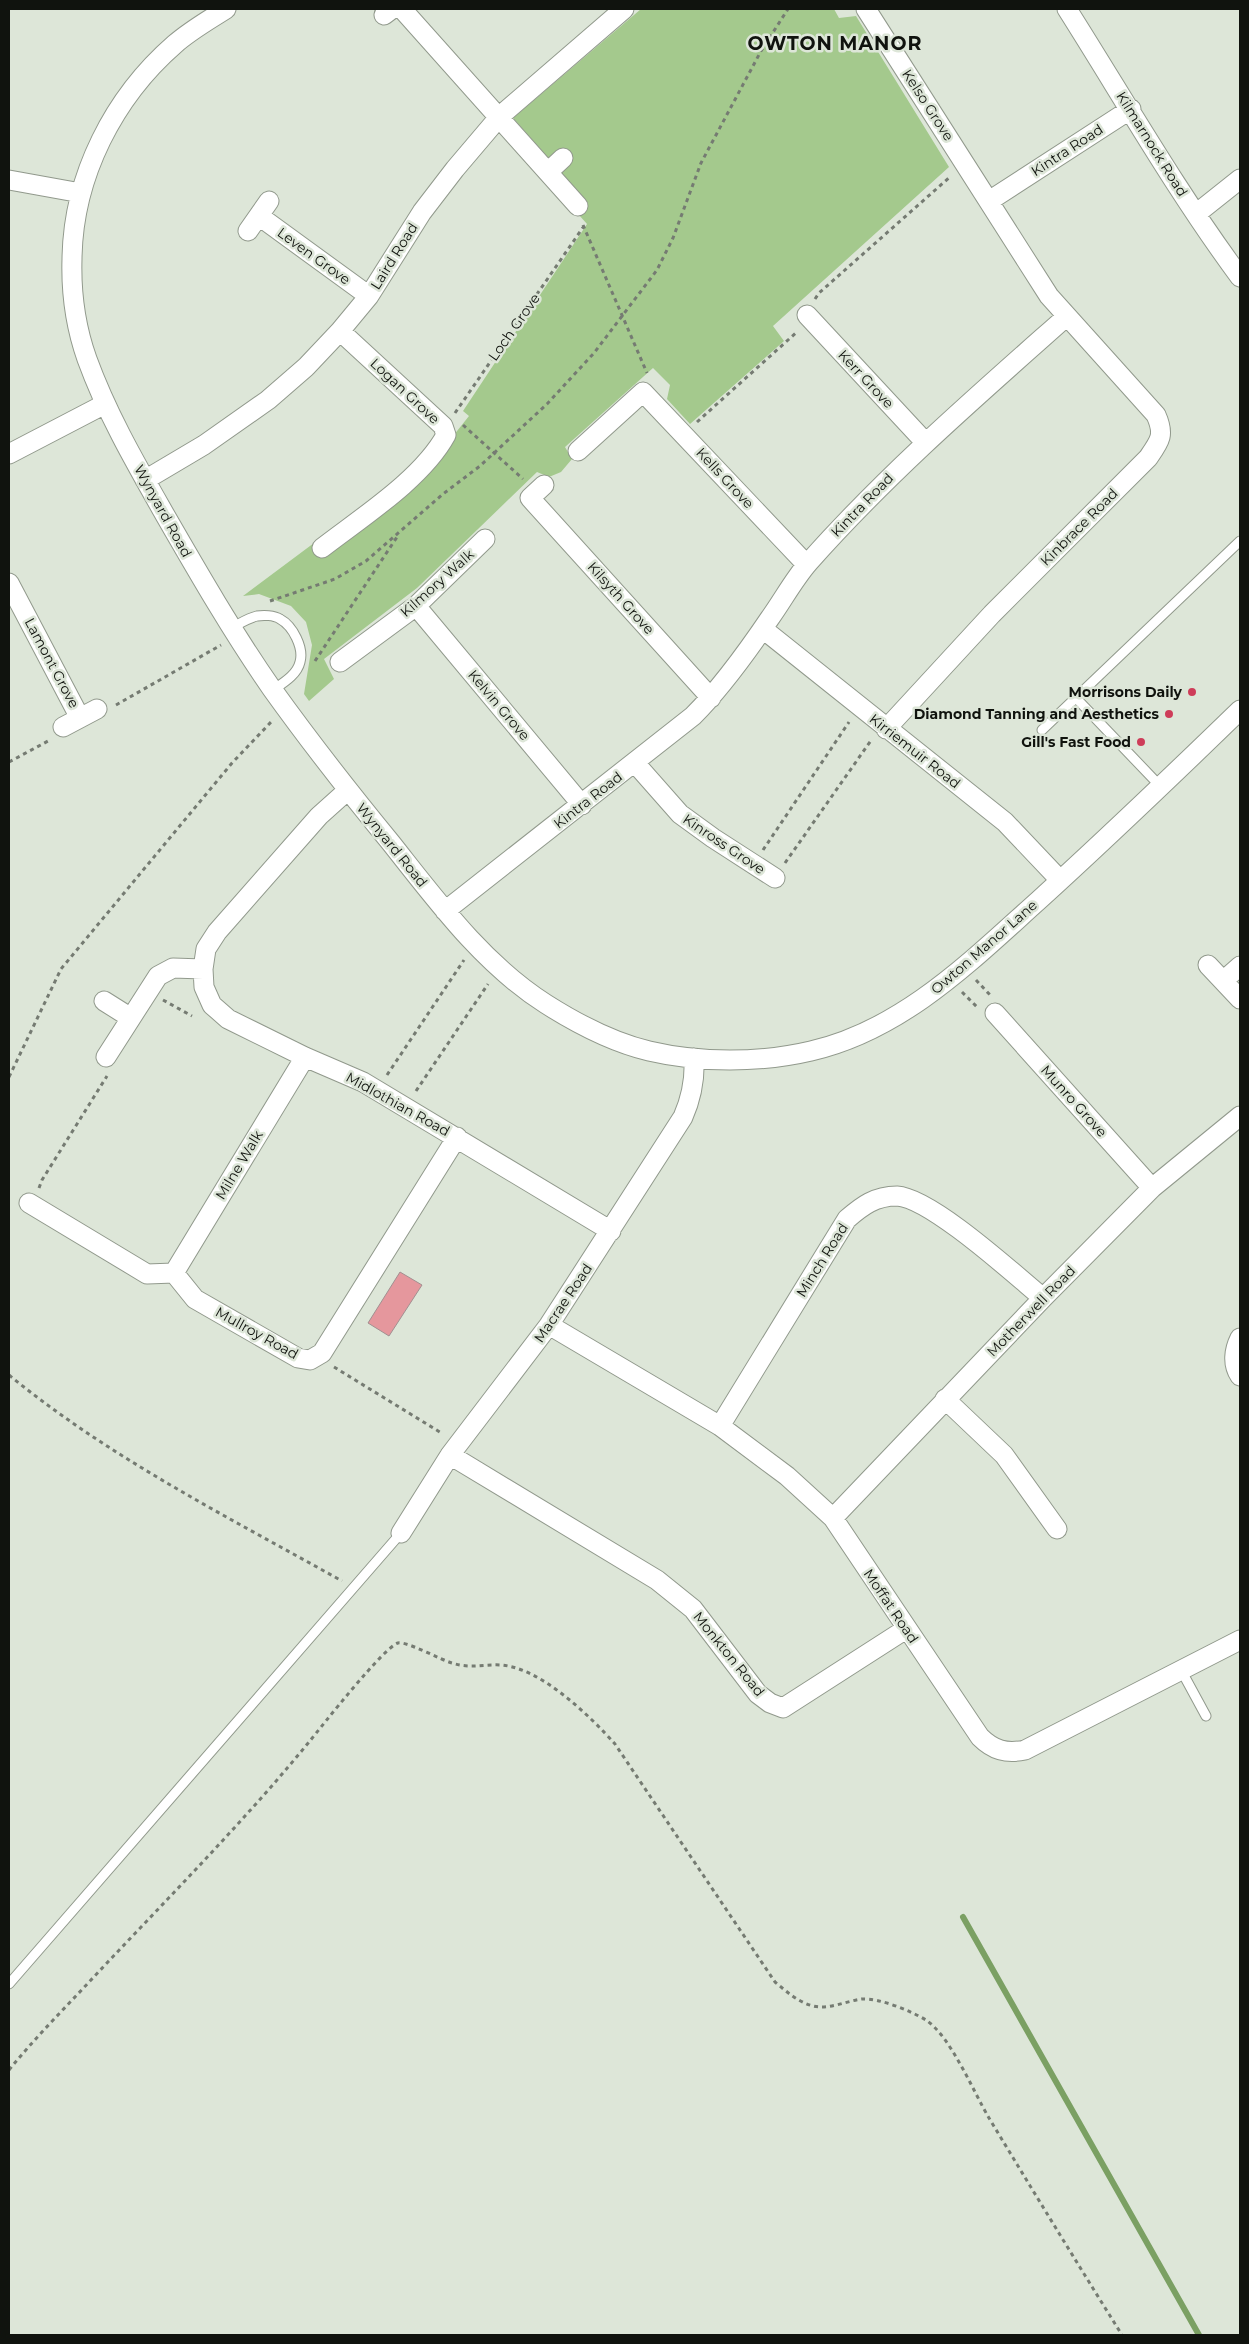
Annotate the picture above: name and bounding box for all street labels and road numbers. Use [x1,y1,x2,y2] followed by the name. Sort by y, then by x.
[898,66,958,144] street label: Kelso Grove
[1112,88,1192,200] street label: Kilmarnock Road
[1028,120,1106,180] street label: Kintra Road
[366,219,422,293] street label: Laird Road
[274,223,354,289] street label: Leven Grove
[484,290,544,364] street label: Loch Grove
[834,346,898,412] street label: Kerr Grove
[366,354,444,428] street label: Logan Grove
[692,444,758,512] street label: Kells Grove
[130,462,196,560] street label: Wynyard Road
[827,469,897,541] street label: Kintra Road
[1036,484,1122,570] street label: Kinbrace Road
[396,545,478,621] street label: Kilmory Walk
[584,558,658,638] street label: Kilsyth Grove
[21,615,83,711] street label: Lamont Grove
[464,666,534,744] street label: Kelvin Grove
[866,710,964,792] street label: Kirriemuir Road
[550,768,626,832] street label: Kintra Road
[353,799,431,891] street label: Wynyard Road
[679,810,769,878] street label: Kinross Grove
[927,896,1041,998] street label: Owton Manor Lane
[1037,1061,1111,1141] street label: Munro Grove
[343,1068,453,1140] street label: Midlothian Road
[211,1127,267,1203] street label: Milne Walk
[792,1220,852,1300] street label: Minch Road
[530,1260,596,1346] street label: Macrae Road
[983,1262,1079,1360] street label: Motherwell Road
[212,1303,302,1363] street label: Mullroy Road
[860,1565,922,1647] street label: Moffat Road
[689,1608,769,1700] street label: Monkton Road

